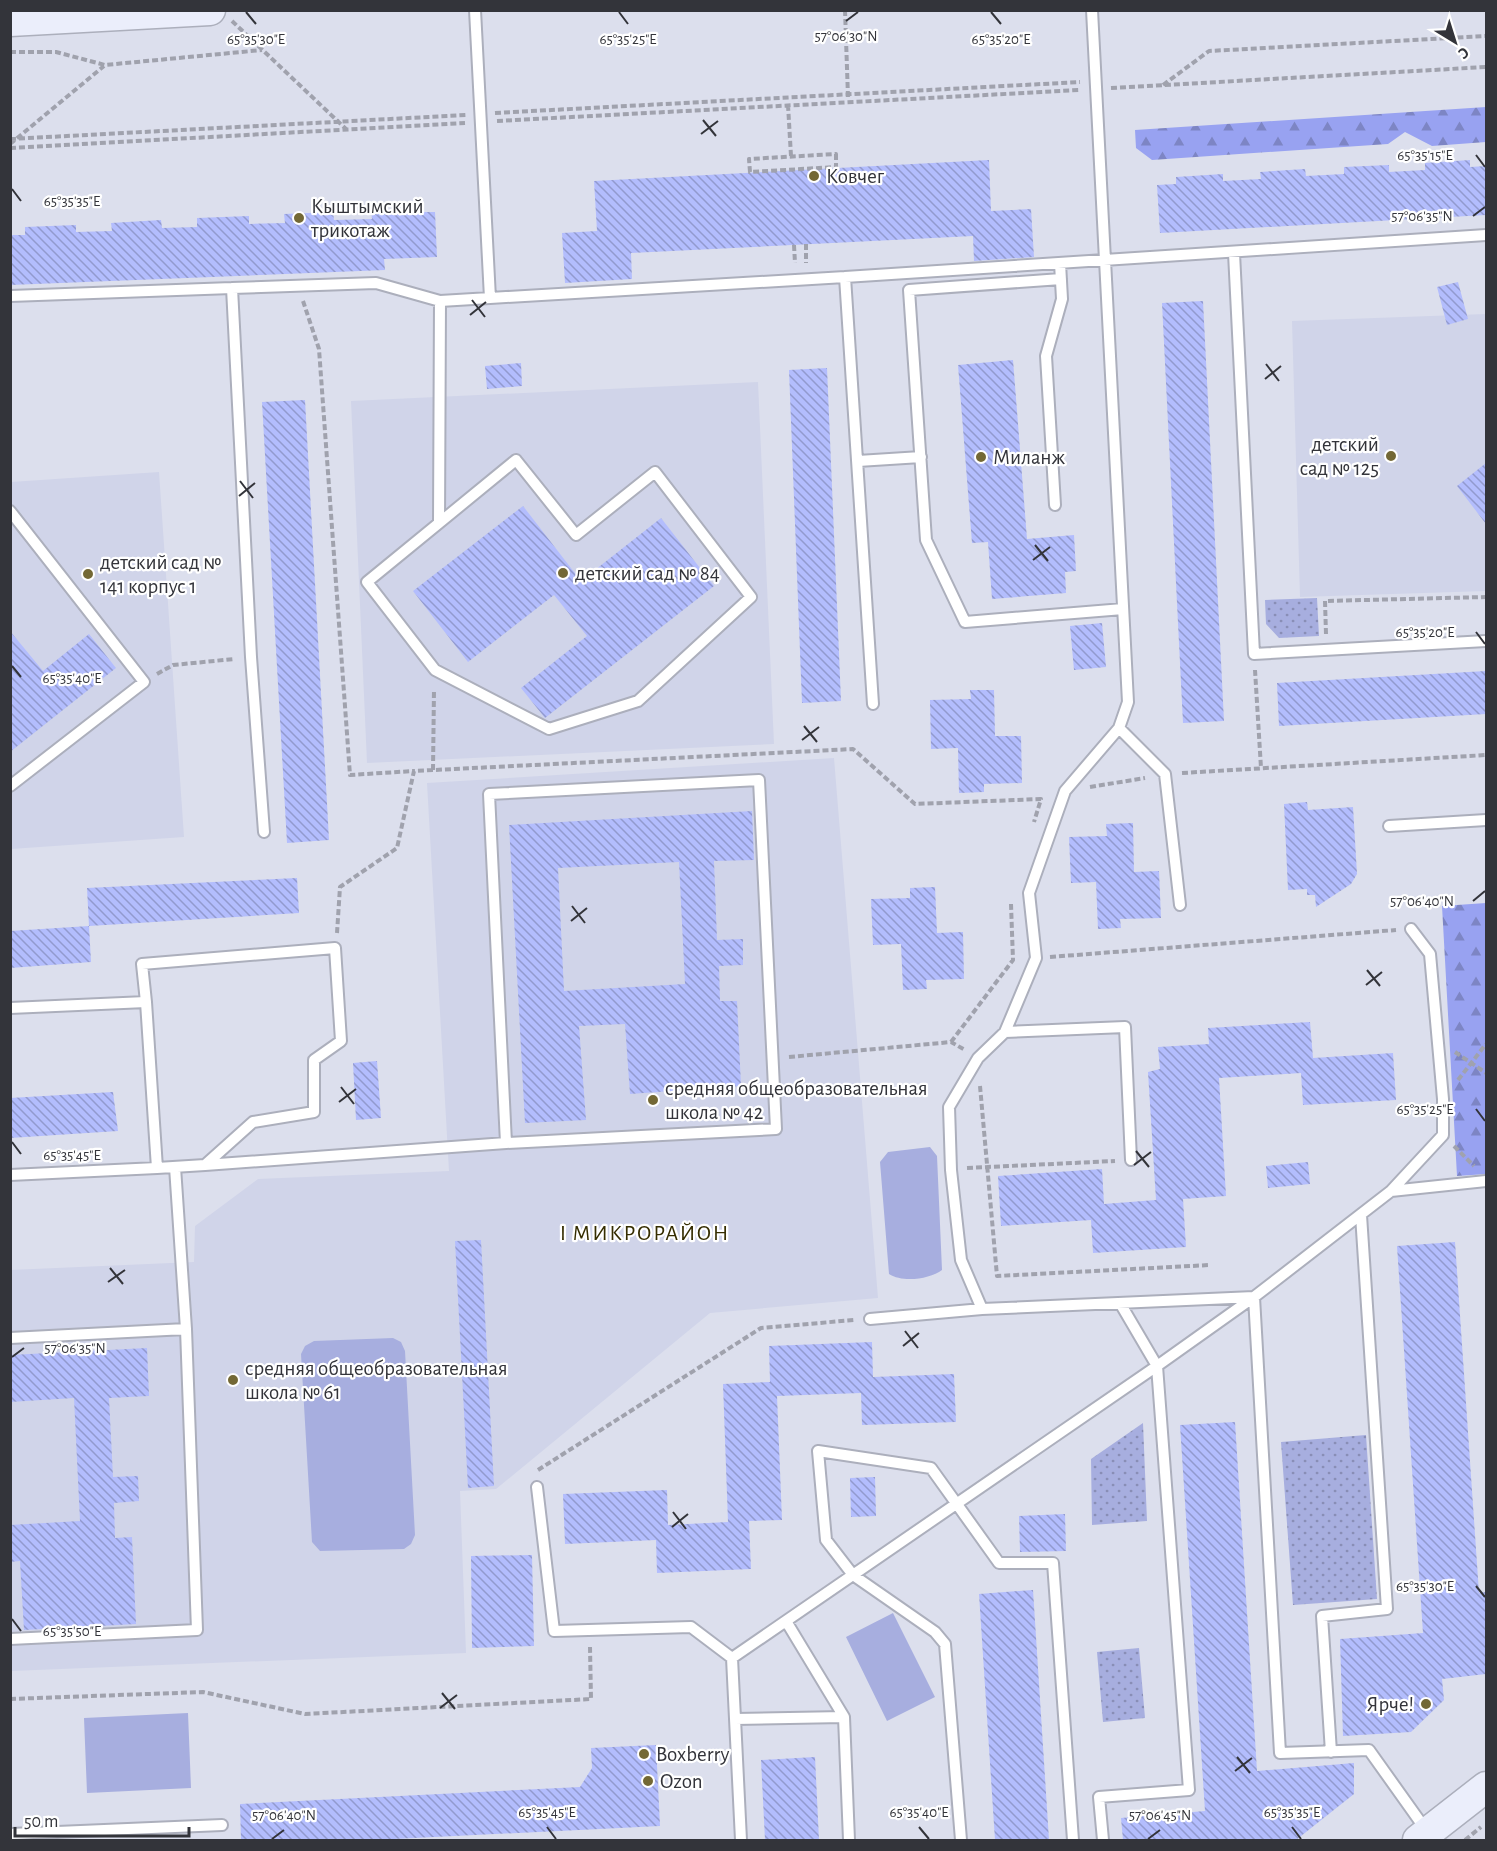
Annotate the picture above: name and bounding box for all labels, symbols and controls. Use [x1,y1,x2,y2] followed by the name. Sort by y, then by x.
[1425,12,1485,72] north arrow
[815,29,877,44] text: 57°06'30"N
[227,32,285,47] text: 65°35'30"E
[599,32,657,47] text: 65°35'25"E
[972,32,1030,47] text: 65°35'20"E
[1455,44,1472,62] text: С
[1397,148,1453,163] text: 65°35'15"E
[826,166,885,187] place label: Ковчег
[807,169,821,183] marker: Ковчег
[44,194,100,209] text: 65°35'35"E
[310,196,424,241] place label: Кыштымский трикотаж
[1391,209,1453,224] text: 57°06'35"N
[292,211,306,225] marker: Кыштымский трикотаж
[1300,434,1379,479] place label: детский сад № 125
[993,447,1066,468] place label: Миланж
[1384,449,1398,463] marker: детский сад № 125
[974,450,988,464] marker: Миланж
[100,552,221,597] place label: детский сад № 141 корпус 1
[575,563,720,584] place label: детский сад № 84
[556,566,570,580] marker: детский сад № 84
[81,567,95,581] marker: детский сад № 141 корпус 1
[1396,625,1454,640] text: 65°35'20"E
[42,671,102,686] text: 65°35'40"E
[1390,894,1454,909] text: 57°06'40"N
[665,1078,928,1123] place label: средняя общеобразовательная школа № 42
[646,1093,660,1107] marker: средняя общеобразовательная школа № 42
[1396,1102,1454,1117] text: 65°35'25"E
[43,1148,101,1163] text: 65°35'45"E
[560,1222,730,1244] district label: I МИКРОРАЙОН
[44,1341,106,1356] text: 57°06'35"N
[245,1358,508,1403] place label: средняя общеобразовательная школа № 61
[226,1373,240,1387] marker: средняя общеобразовательная школа № 61
[1396,1579,1454,1594] text: 65°35'30"E
[43,1624,101,1639] text: 65°35'50"E
[1367,1694,1414,1715] place label: Ярче!
[1419,1697,1433,1711] marker: Ярче!
[656,1744,729,1765] place label: Boxberry
[637,1747,651,1761] marker: Boxberry
[660,1771,703,1792] place label: Ozon
[641,1774,655,1788] marker: Ozon
[15,1800,189,1838] scale bar
[518,1805,576,1820] text: 65°35'45"E
[889,1805,949,1820] text: 65°35'40"E
[1264,1805,1320,1820] text: 65°35'35"E
[252,1808,316,1823] text: 57°06'40"N
[1129,1808,1191,1823] text: 57°06'45"N
[24,1813,58,1831] text: 50 m

